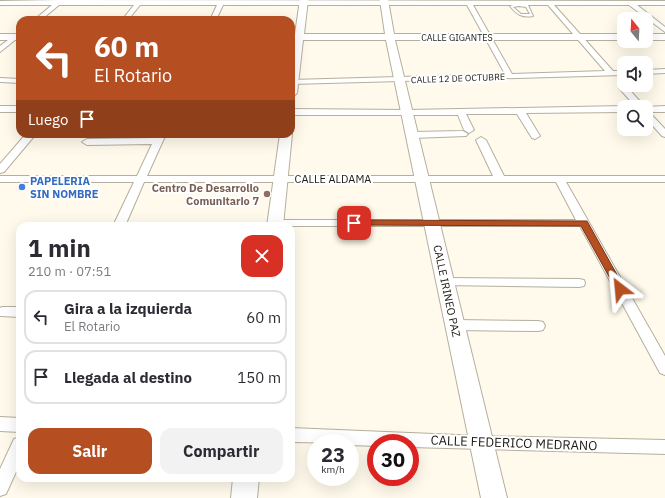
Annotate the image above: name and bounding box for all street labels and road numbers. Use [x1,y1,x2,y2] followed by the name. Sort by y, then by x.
[421,32,493,43] street label: CALLE GIGANTES
[411,71,505,85] street label: CALLE 12 DE OCTUBRE
[295,172,371,186] street label: CALLE ALDAMA
[430,244,464,338] street label: CALLE IRINEO PAZ
[430,432,598,454] street label: CALLE FEDERICO MEDRANO

